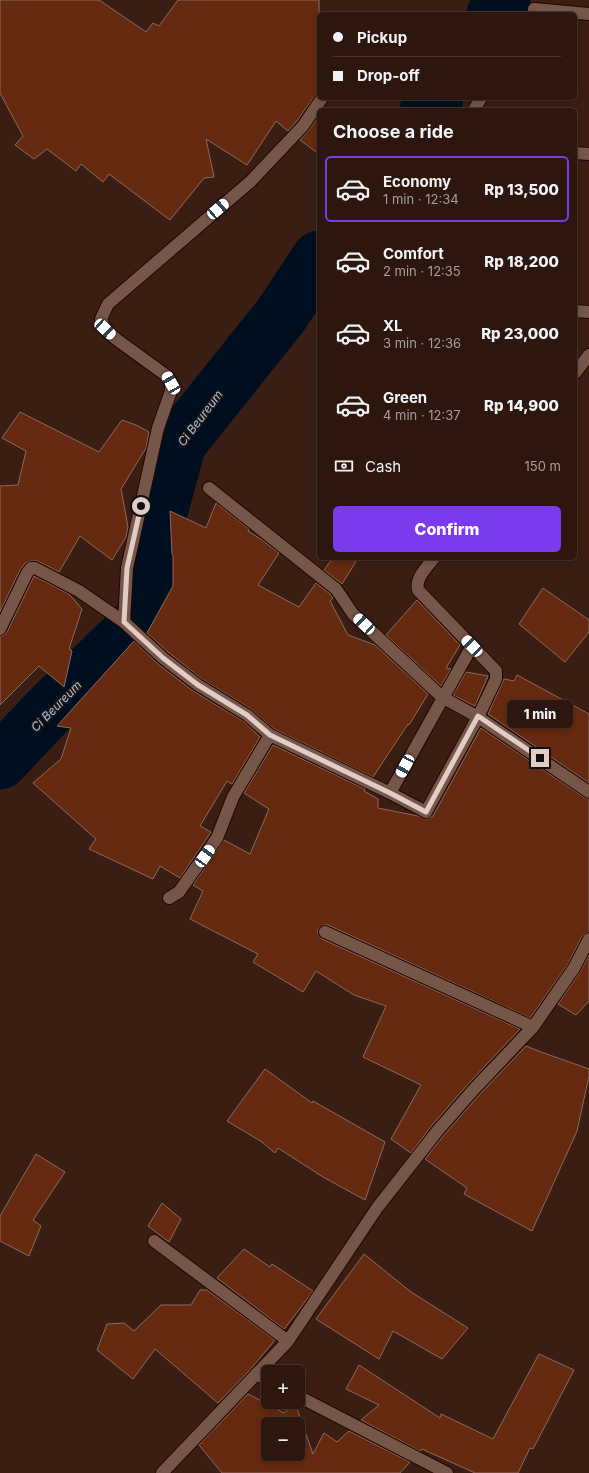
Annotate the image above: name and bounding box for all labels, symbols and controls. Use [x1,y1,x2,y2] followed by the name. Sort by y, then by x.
[357,28,407,47] text: Pickup
[357,66,420,85] text: Drop-off
[333,121,454,142] text: Choose a ride
[335,171,371,207] icon: car
[383,172,451,191] text: Economy
[484,180,559,199] text: Rp 13,500
[383,191,459,207] text: 1 min · 12:34
[205,197,231,221] car
[335,243,371,279] icon: car
[383,244,444,263] text: Comfort
[484,252,559,271] text: Rp 18,200
[383,263,461,279] text: 2 min · 12:35
[335,315,371,351] icon: car
[92,316,118,342] car
[383,316,403,335] text: XL
[481,324,559,343] text: Rp 23,000
[383,335,461,351] text: 3 min · 12:36
[160,370,182,396] car
[174,387,226,449] water label: Ci Beureum
[335,387,371,423] icon: car
[383,388,427,407] text: Green
[484,396,559,415] text: Rp 14,900
[383,407,461,423] text: 4 min · 12:37
[333,455,355,477] icon: cash
[365,457,401,476] text: Cash
[525,458,561,474] text: 150 m
[132,497,150,515] route start
[333,506,561,552] button: Confirm
[351,611,377,637] car
[459,633,485,659] car
[27,677,85,735] water label: Ci Beureum
[507,700,573,728] callout: 1 min
[524,706,556,722] text: 1 min
[531,749,549,767] route end
[394,753,416,779] car
[193,843,217,869] car
[261,1365,305,1461] map controls
[261,1365,305,1409] button: +
[261,1417,305,1461] button: −

